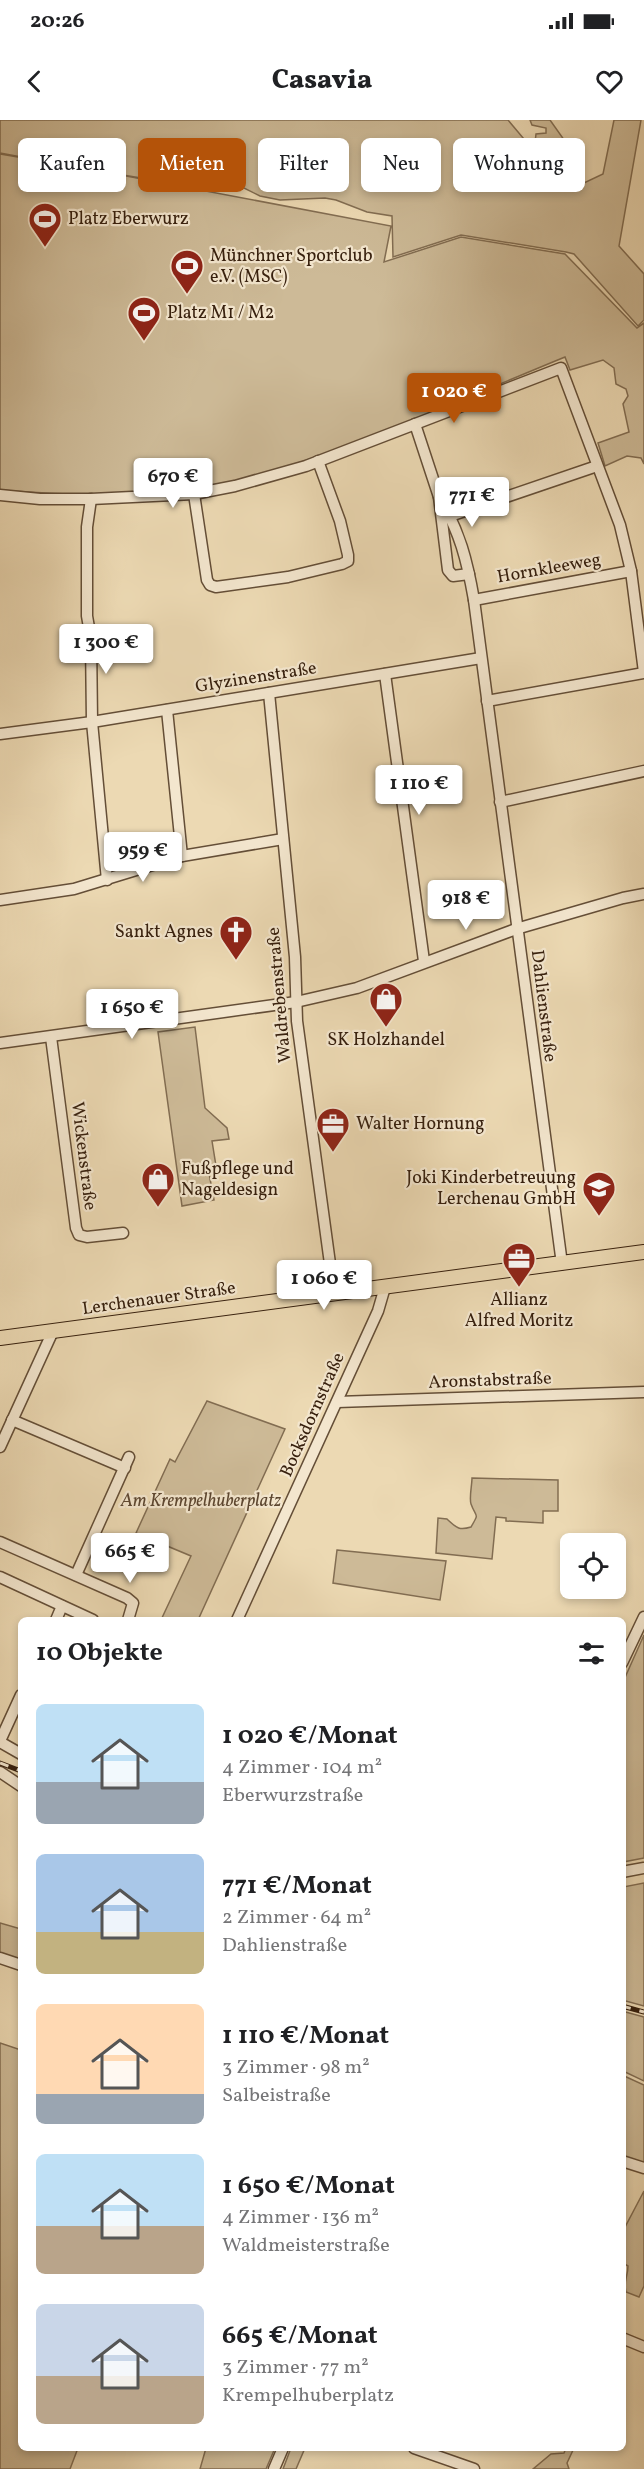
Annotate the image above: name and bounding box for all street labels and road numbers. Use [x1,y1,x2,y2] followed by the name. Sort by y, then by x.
[495,548,603,590] street label: Hornkleeweg
[194,656,318,700] street label: Glyzinenstraße
[262,926,298,1064] street label: Waldrebenstraße
[524,949,562,1063] street label: Dahlienstraße
[64,1100,102,1212] street label: Wickenstraße
[81,1276,237,1322] street label: Lerchenauer Straße
[274,1349,352,1481] street label: Bocksdornstraße
[428,1366,552,1396] street label: Aronstabstraße

